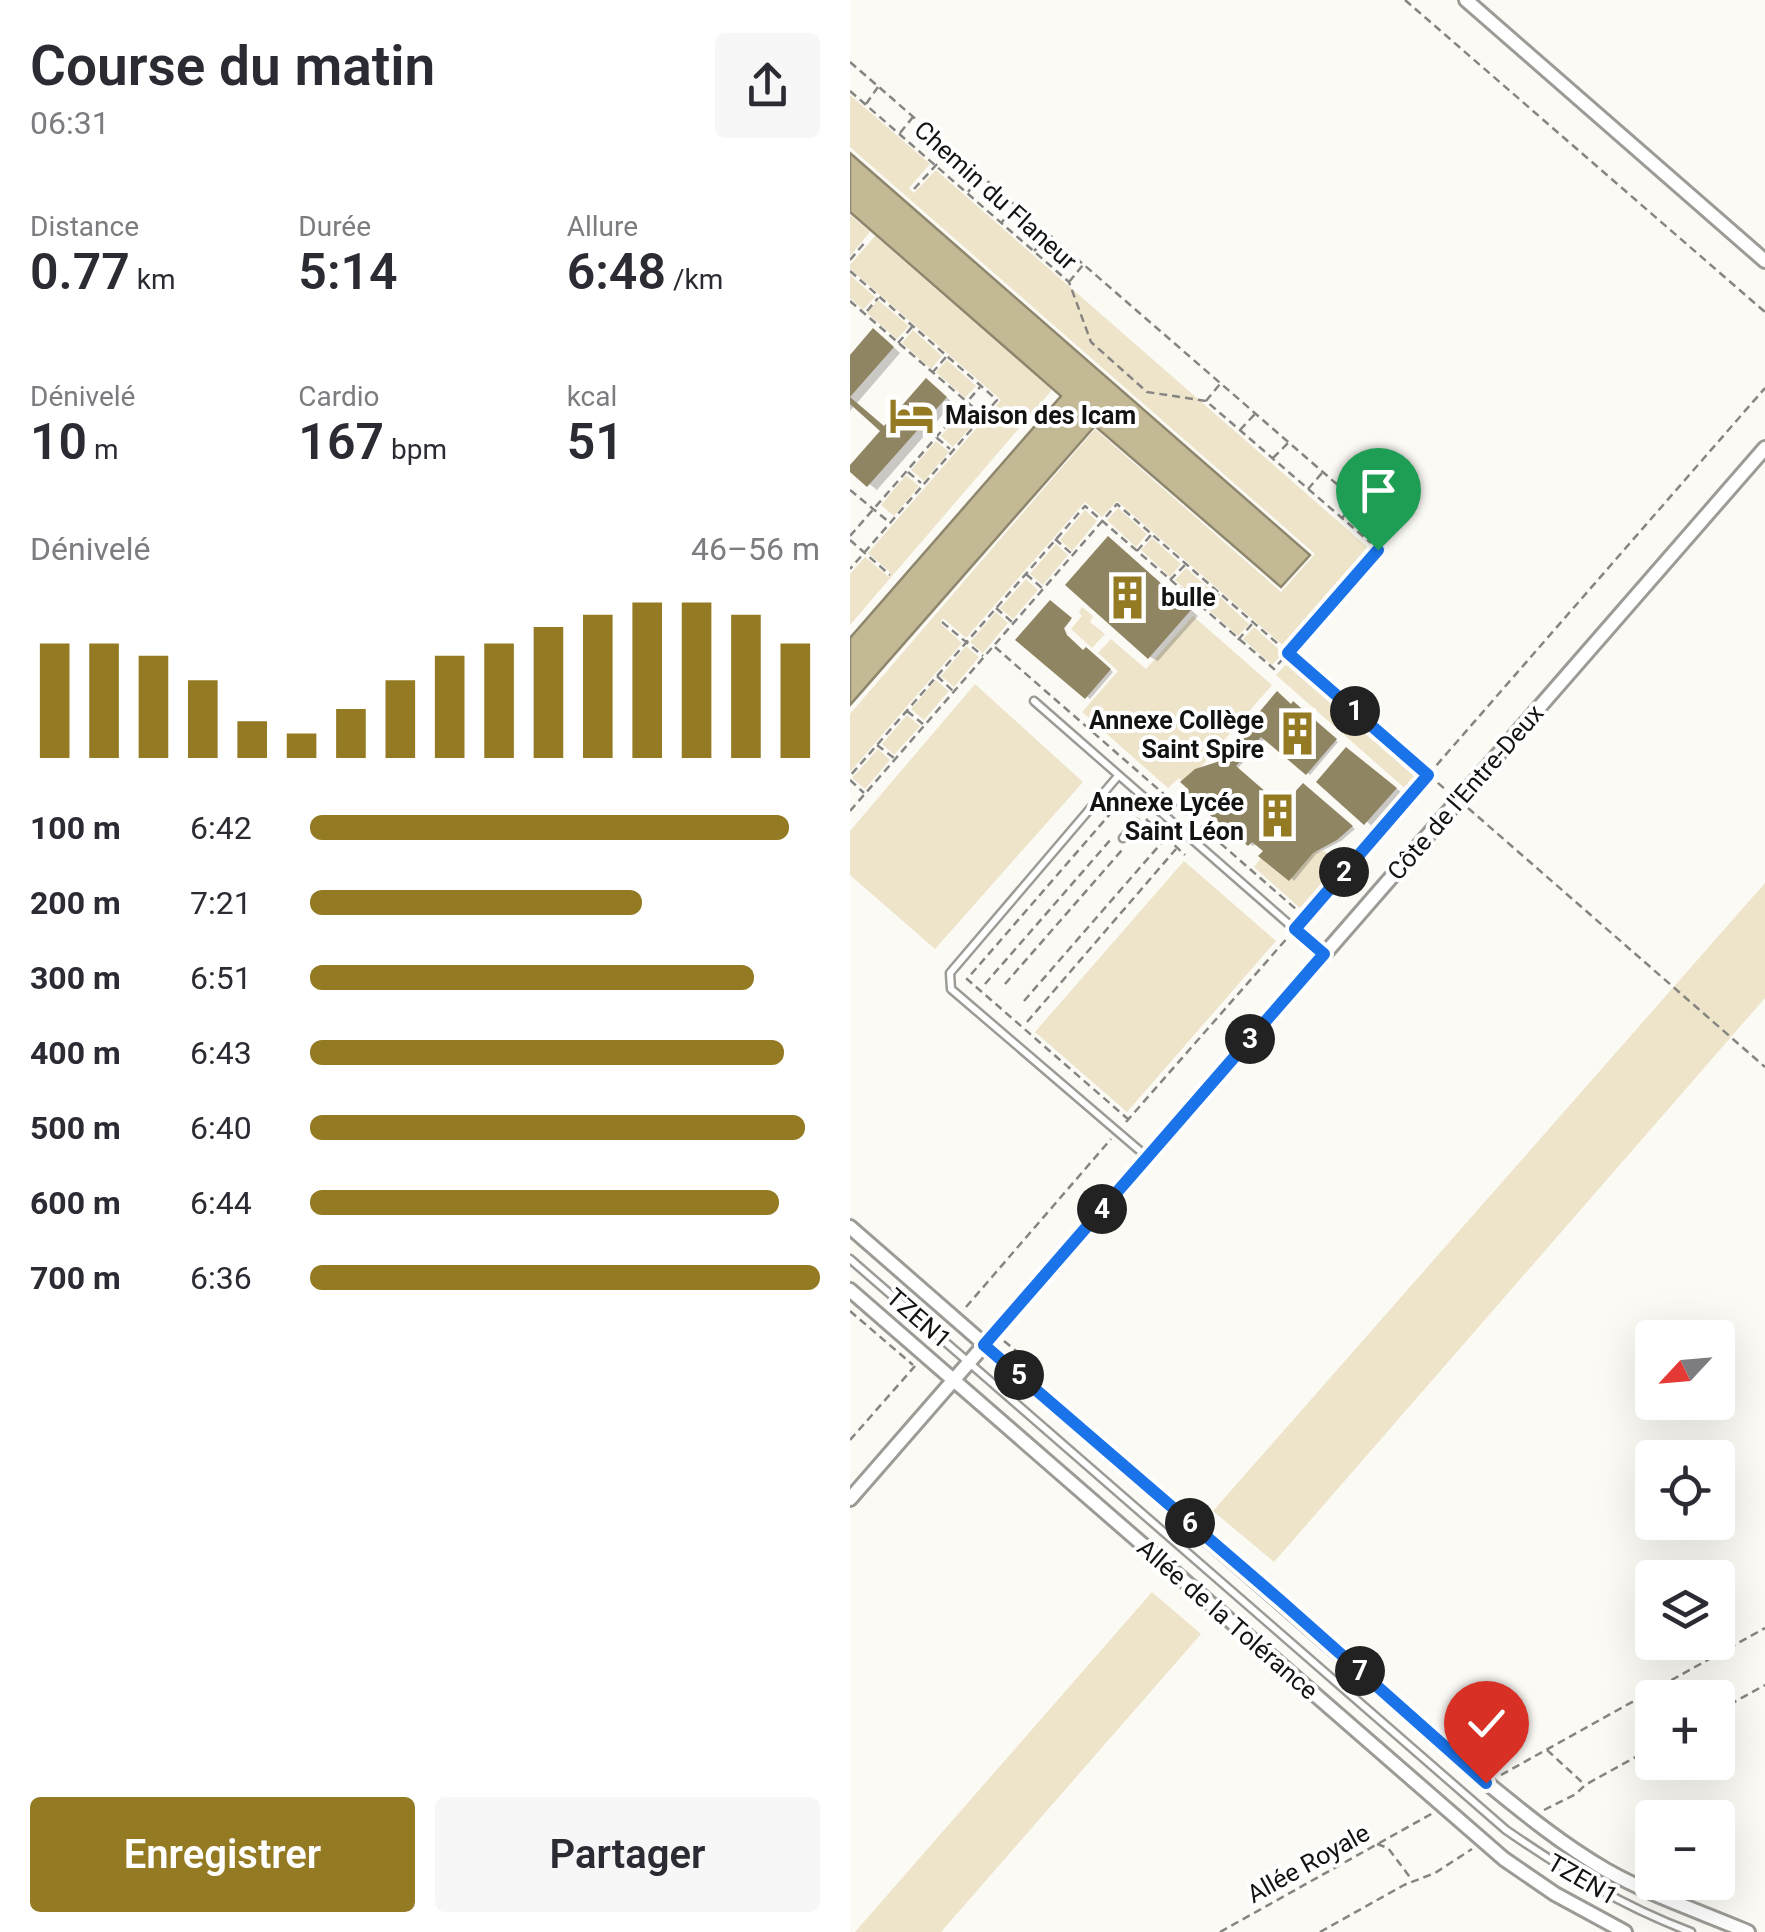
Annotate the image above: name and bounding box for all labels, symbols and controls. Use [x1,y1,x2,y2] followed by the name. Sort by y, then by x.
[715,33,820,138] button: share
[30,34,435,98] text: Course du matin
[30,104,110,142] text: 06:31
[909,115,1083,276] street label: Chemin du Flaneur
[30,210,139,243] text: Distance
[298,210,371,243] text: Durée
[567,210,638,243] text: Allure
[30,243,130,301] text: 0.77
[298,243,398,301] text: 5:14
[567,243,666,301] text: 6:48
[130,263,176,296] text: km
[666,263,723,296] text: /km
[30,380,135,413] text: Dénivelé
[298,380,380,413] text: Cardio
[567,380,617,413] text: kcal
[888,391,936,439] hotel icon: Maison des Icam
[945,401,1136,430] place label: Maison des Icam
[30,413,87,471] text: 10
[298,413,384,471] text: 167
[567,413,624,471] text: 51
[87,433,119,466] text: m
[384,433,447,466] text: bpm
[1336,448,1421,551] pin
[1351,463,1406,518] icon: arrive
[30,530,150,568] text: Dénivelé
[691,530,820,568] text: 46–56 m
[1104,573,1152,621] building icon: bulle
[1161,583,1216,612] place label: bulle
[1330,686,1380,736] pin: 1
[1347,694,1363,727] text: 1
[1381,699,1549,886] street label: Côte de l'Entre-Deux
[1089,706,1264,764] place label: Annexe Collège Saint Spire
[1273,710,1321,758] building icon: Annexe Collège Saint Spire
[1089,788,1244,846] place label: Annexe Lycée Saint Léon
[1253,792,1301,840] building icon: Annexe Lycée Saint Léon
[30,809,121,847] text: 100 m
[190,809,252,847] text: 6:42
[1319,847,1369,897] pin: 2
[1336,855,1352,888] text: 2
[30,884,121,922] text: 200 m
[190,884,252,922] text: 7:21
[30,959,121,997] text: 300 m
[190,959,252,997] text: 6:51
[1225,1014,1275,1064] pin: 3
[1242,1022,1258,1055] text: 3
[30,1034,121,1072] text: 400 m
[190,1034,252,1072] text: 6:43
[30,1109,121,1147] text: 500 m
[190,1109,252,1147] text: 6:40
[30,1184,121,1222] text: 600 m
[190,1184,252,1222] text: 6:44
[1077,1184,1127,1234] pin: 4
[1094,1192,1110,1225] text: 4
[30,1259,121,1297] text: 700 m
[190,1259,252,1297] text: 6:36
[880,1283,957,1354] street label: TZEN1
[1635,1320,1735,1420] north arrow
[1635,1320,1735,1900] map controls
[994,1350,1044,1400] pin: 5
[1011,1358,1027,1391] text: 5
[1635,1440,1735,1540] button: locate
[1165,1498,1215,1548] pin: 6
[1182,1506,1198,1539] text: 6
[1132,1533,1324,1705] street label: Allée de la Tolérance
[1635,1560,1735,1660] button: layers
[1335,1646,1385,1696] pin: 7
[1352,1654,1368,1687] text: 7
[1635,1680,1735,1780] button: +
[1444,1681,1529,1784] pin
[1459,1696,1514,1751] icon: check
[30,1797,415,1912] button: Enregistrer
[435,1797,820,1912] button: Partager
[1635,1800,1735,1900] button: −
[1242,1818,1374,1909] street label: Allée Royale
[1543,1848,1623,1911] street label: TZEN1

